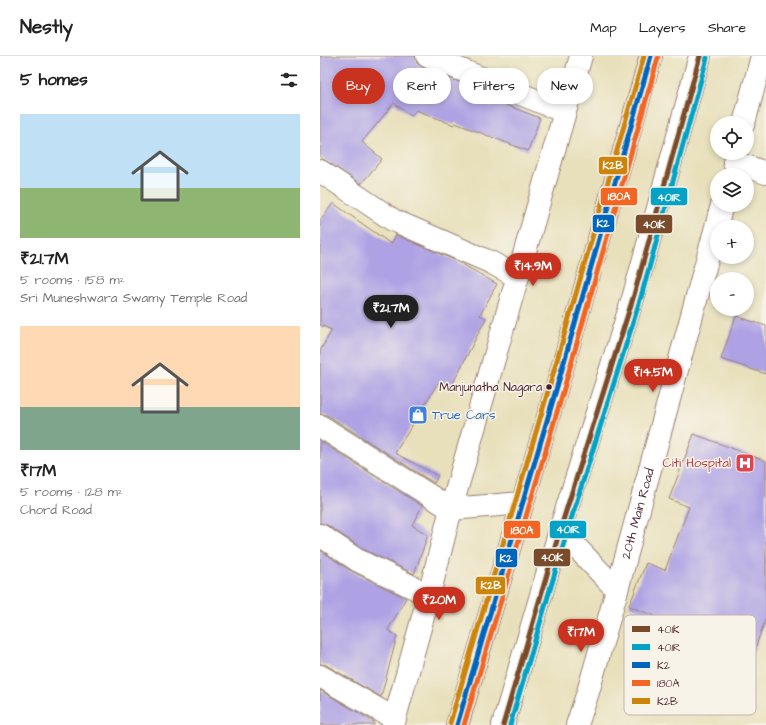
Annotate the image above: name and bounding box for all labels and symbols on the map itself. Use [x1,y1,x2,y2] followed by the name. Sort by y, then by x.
[598,156,628,175] line badge: K2B
[603,158,624,173] text: K2B
[600,187,638,206] line badge: 180A
[650,187,688,206] line badge: 401R
[608,189,631,204] text: 180A
[657,190,681,205] text: 401R
[592,214,615,233] line badge: K2
[635,214,673,234] line badge: 401K
[597,216,610,231] text: K2
[643,217,666,232] text: 401K
[500,253,566,287] pin: ₹14.9M
[358,295,424,329] pin: ₹21.7M
[620,359,686,393] pin: ₹14.5M
[439,379,542,397] place label: Manjunatha Nagara
[544,382,554,392] marker: Manjunatha Nagara
[407,404,429,426] shop icon: True Cars
[432,406,496,424] place label: True Cars
[734,452,756,474] hospital icon: Citi Hospital
[663,454,731,472] place label: Citi Hospital
[617,466,659,561] street label: 20th Main Road
[503,520,541,539] line badge: 180A
[549,520,587,539] line badge: 401R
[556,522,580,537] text: 401R
[511,523,534,538] text: 180A
[495,548,518,568] line badge: K2
[533,548,571,567] line badge: 401K
[541,550,564,565] text: 401K
[500,551,513,566] text: K2
[475,576,506,595] line badge: K2B
[481,578,502,593] text: K2B
[415,587,463,621] pin: ₹20M
[624,615,756,715] legend
[557,619,605,653] pin: ₹17M
[657,622,680,637] text: 401K
[657,640,681,655] text: 401R
[657,658,671,673] text: K2
[657,676,680,691] text: 180A
[657,694,678,709] text: K2B

